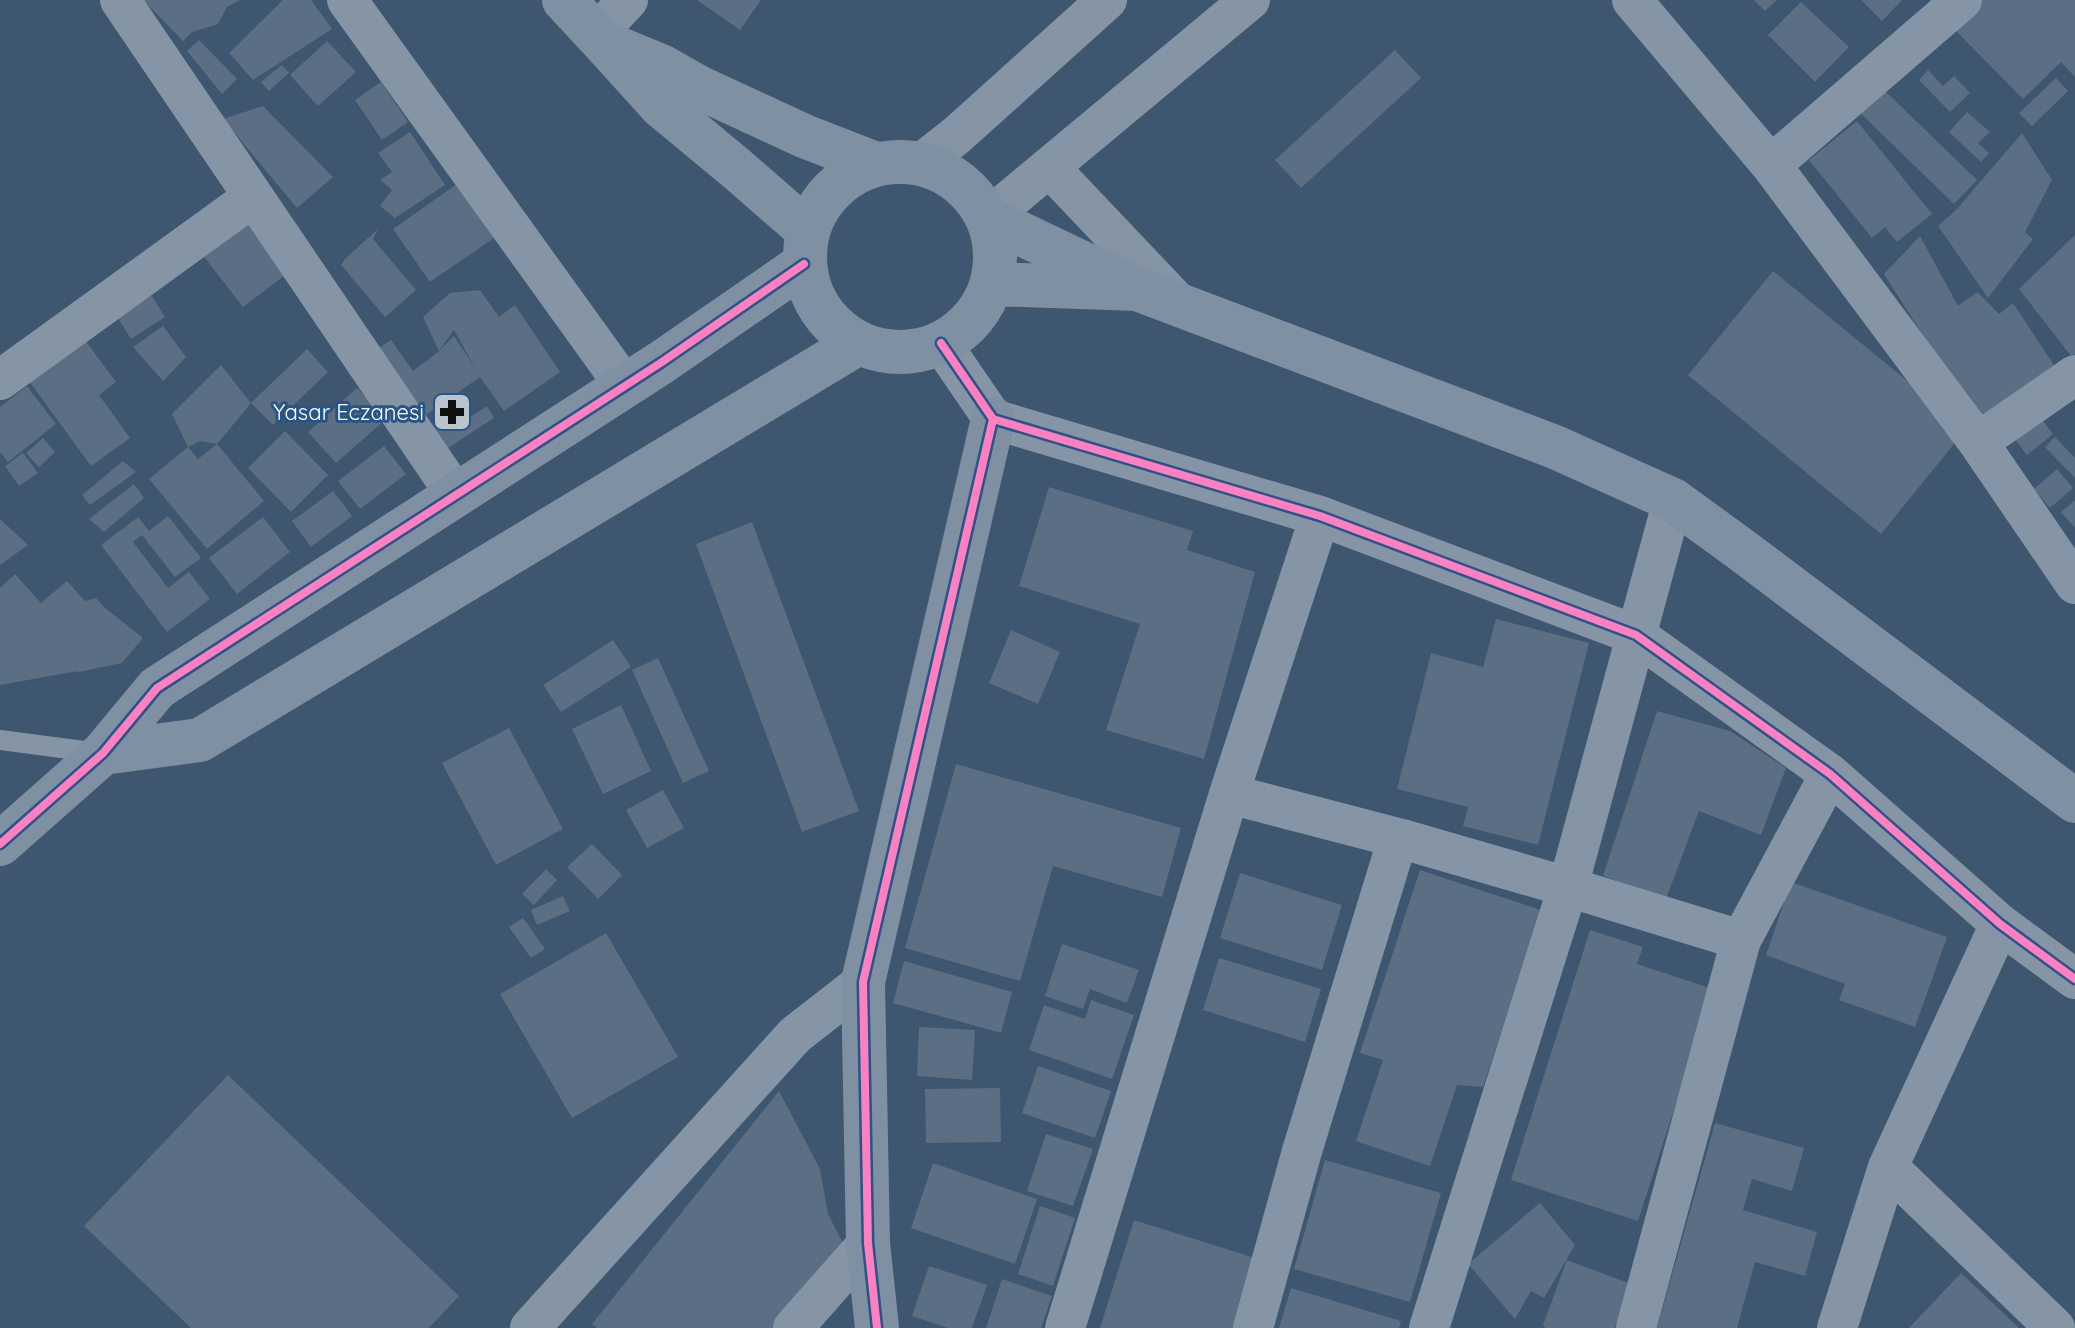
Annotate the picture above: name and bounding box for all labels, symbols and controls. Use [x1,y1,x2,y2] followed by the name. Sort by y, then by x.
[431,391,473,433] pharmacy icon: Yasar Eczanesi
[273,398,424,426] place label: Yasar Eczanesi

